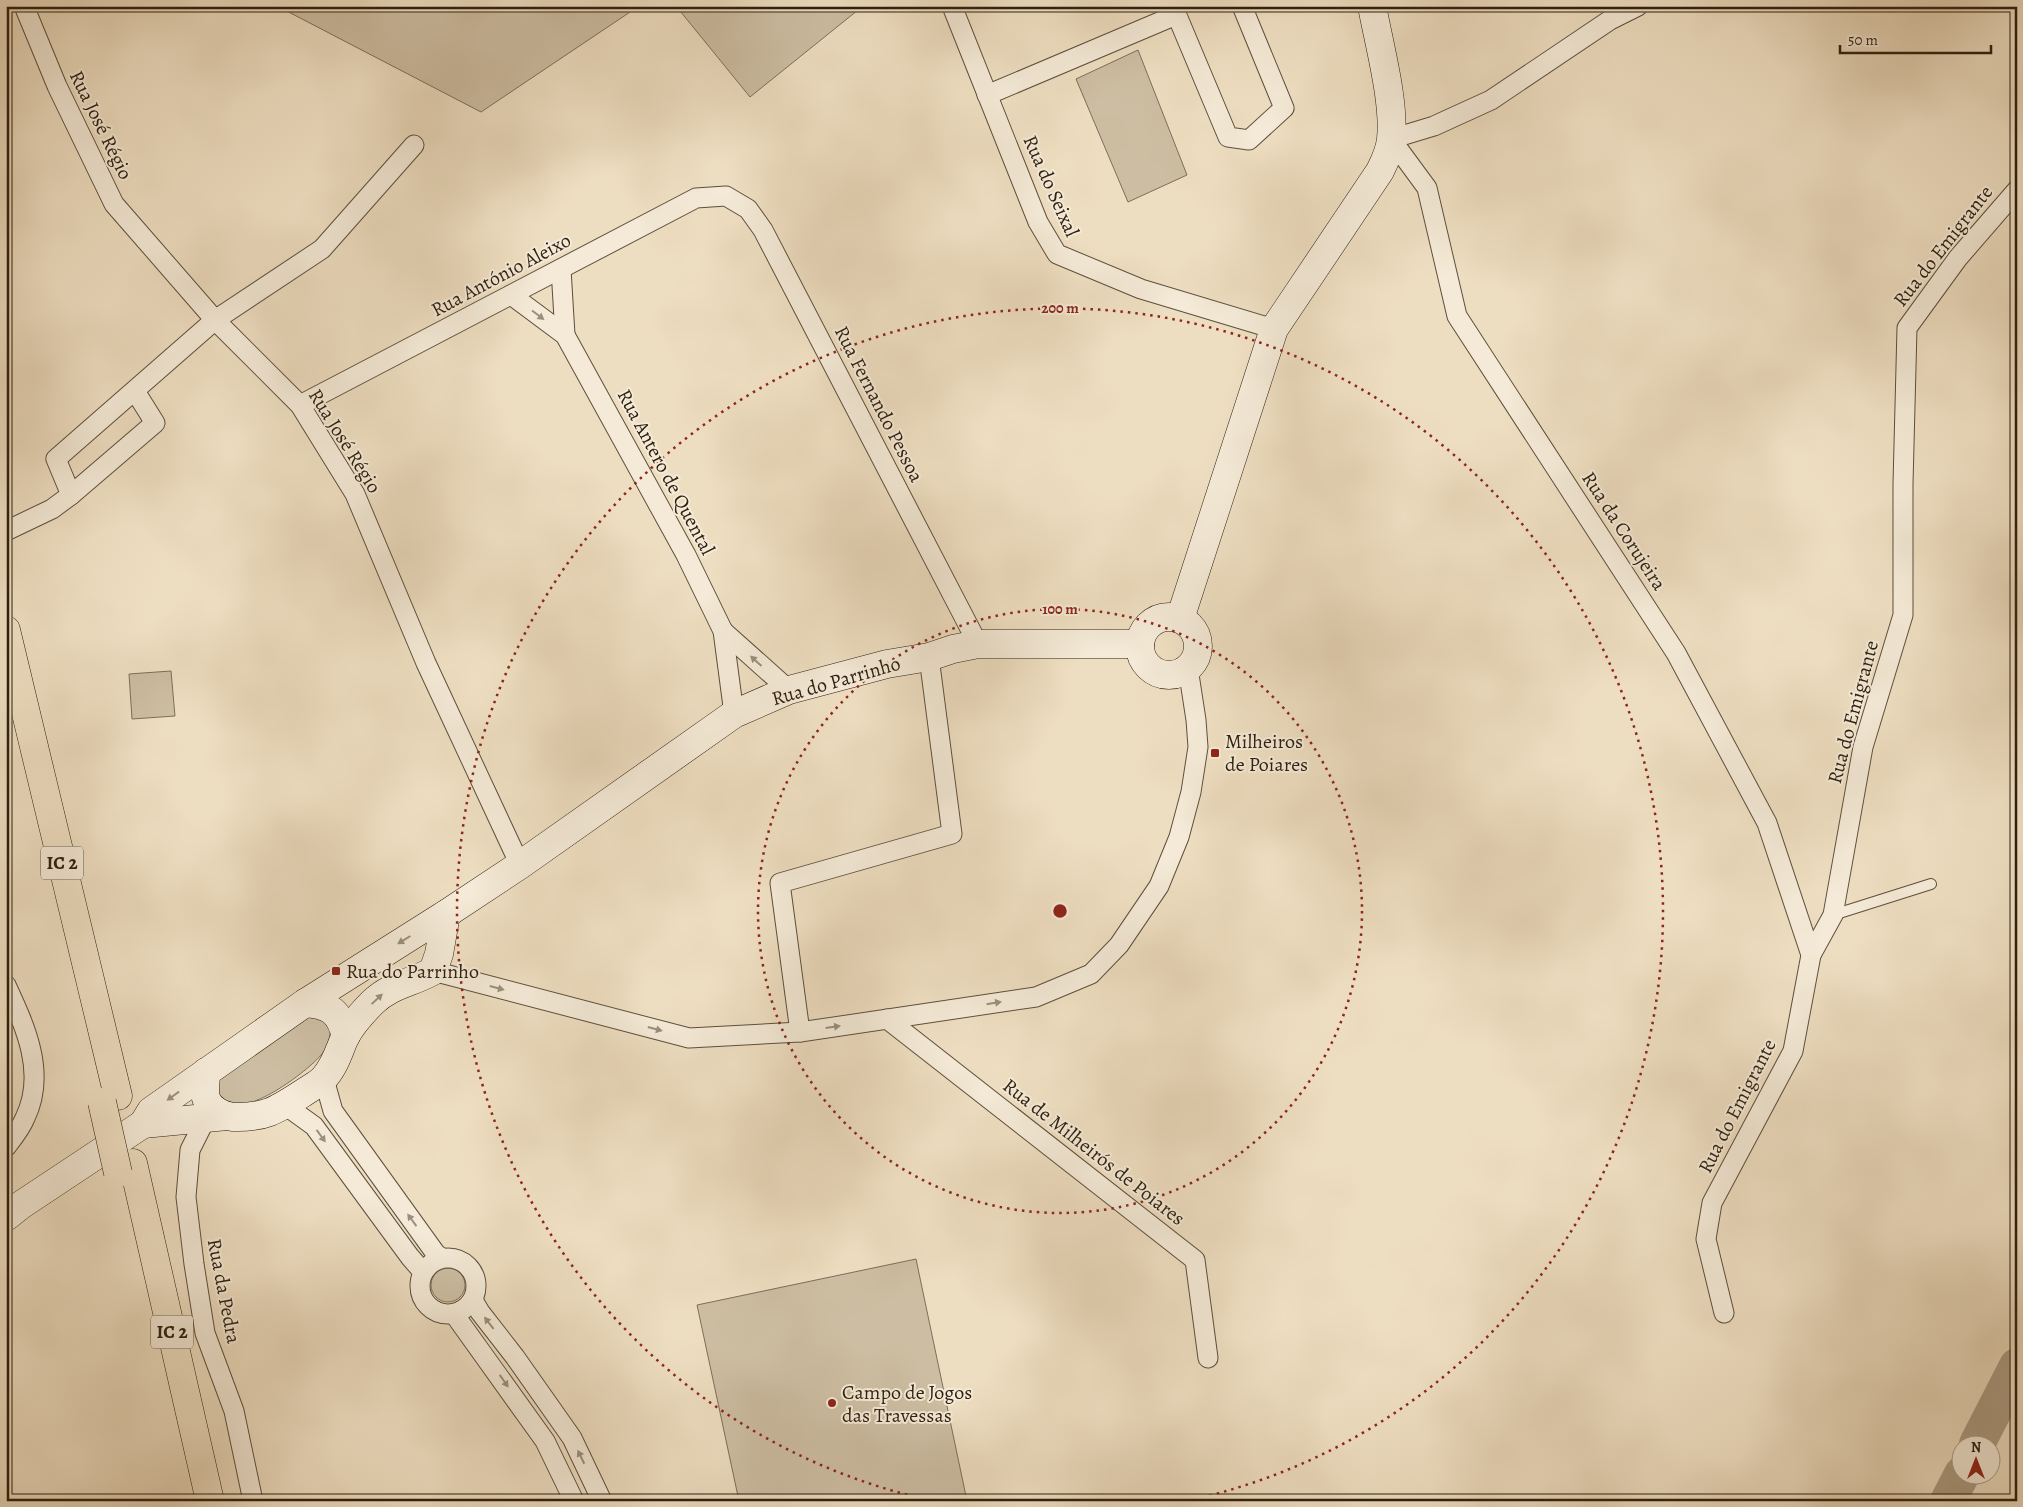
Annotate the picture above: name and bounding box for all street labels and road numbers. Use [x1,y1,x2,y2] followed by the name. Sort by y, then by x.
[63,66,139,184] street label: Rua José Régio
[1017,131,1085,241] street label: Rua do Seixal
[1887,180,1999,312] street label: Rua do Emigrante
[426,227,576,323] street label: Rua António Aleixo
[828,321,930,487] street label: Rua Fernando Pessoa
[302,384,388,498] street label: Rua José Régio
[611,384,721,560] street label: Rua Antero de Quental
[1575,466,1673,596] street label: Rua da Corujeira
[1821,637,1885,787] street label: Rua do Emigrante
[768,650,904,712] street label: Rua do Parrinho
[41,846,83,880] road number: IC 2
[1692,1034,1782,1178] street label: Rua do Emigrante
[997,1072,1191,1232] street label: Rua de Milheirós de Poiares
[201,1236,248,1346] street label: Rua da Pedra
[151,1315,193,1348] road number: IC 2

